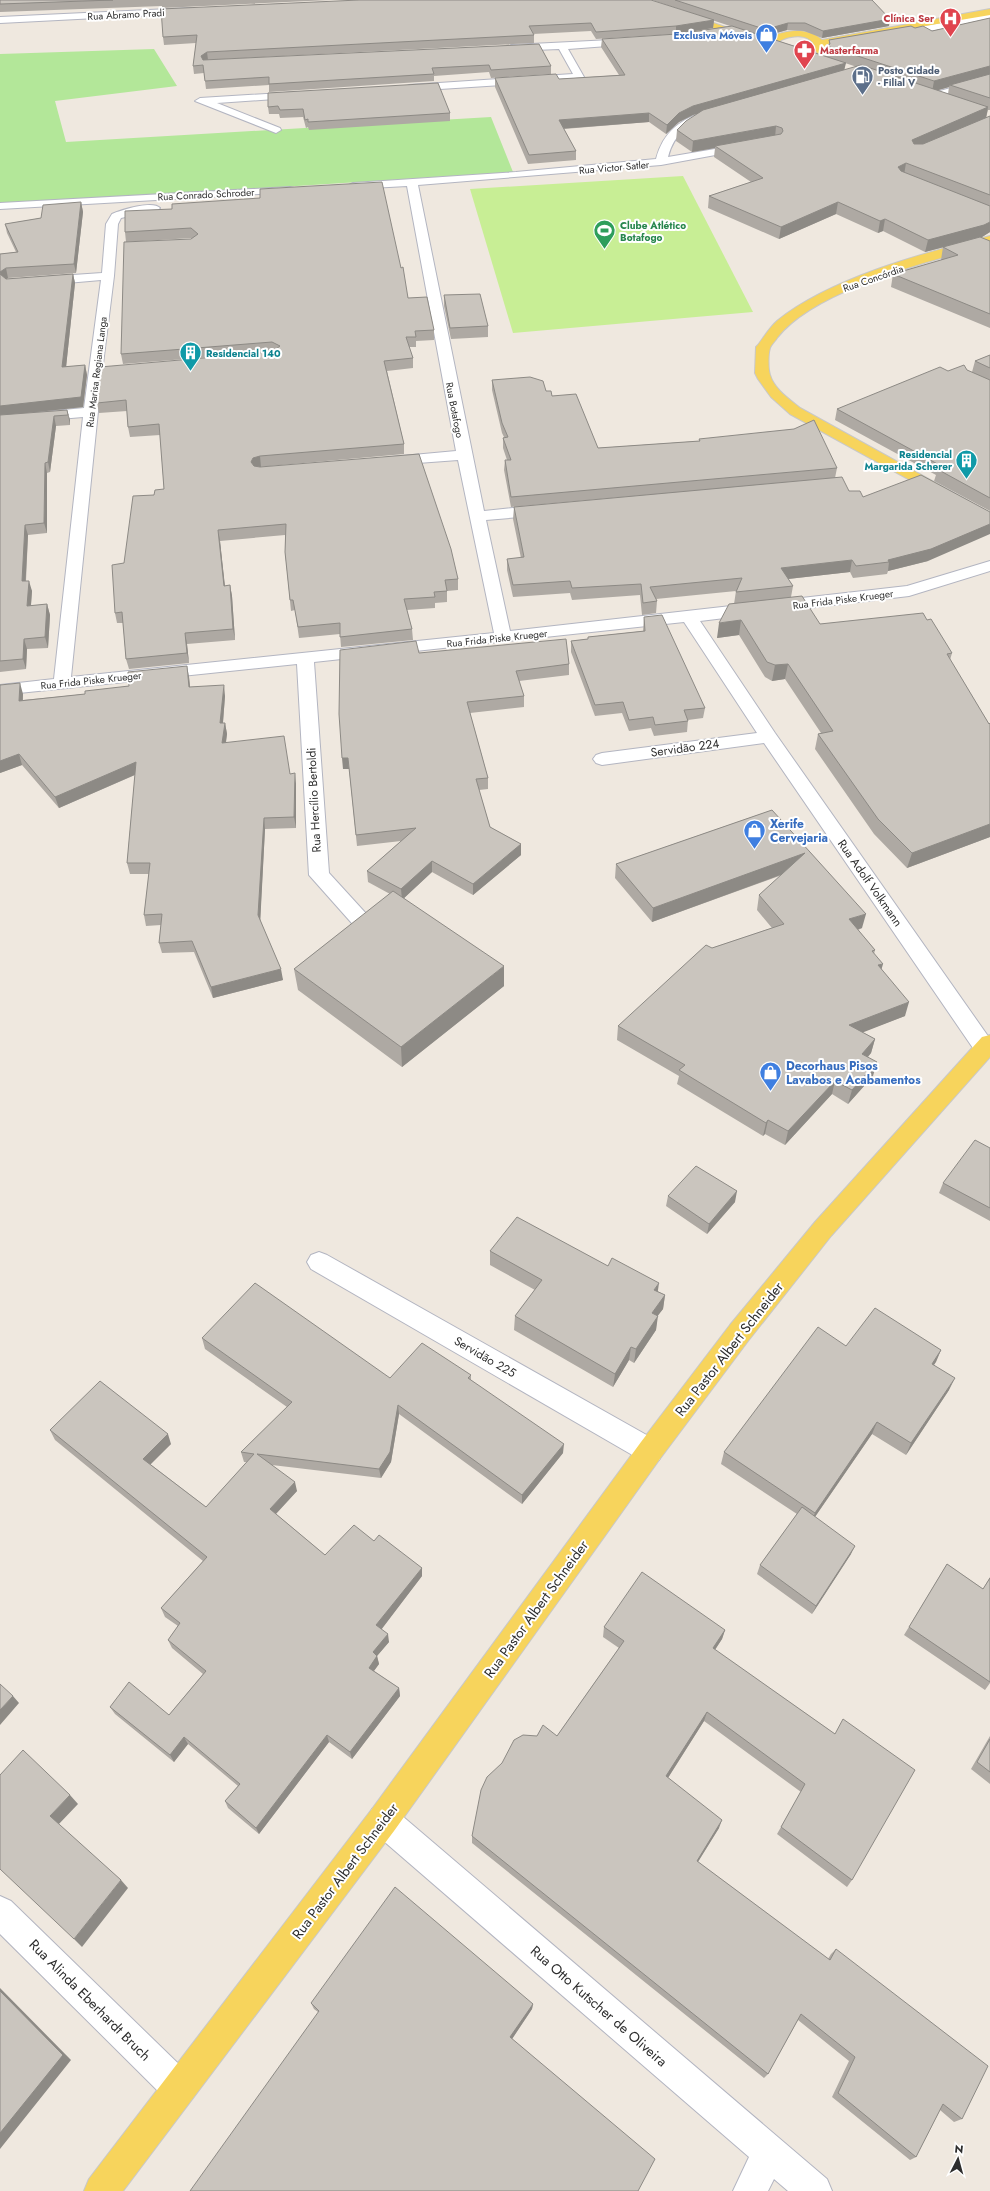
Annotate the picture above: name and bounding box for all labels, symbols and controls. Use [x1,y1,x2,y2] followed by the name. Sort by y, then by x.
[87,5,165,24] street label: Rua Abramo Pradi
[937,5,963,38] hospital icon: Clínica Ser
[884,11,935,26] place label: Clínica Ser
[754,22,780,55] shop icon: Exclusiva Móveis
[674,28,752,43] place label: Exclusiva Móveis
[791,37,817,70] pharmacy icon: Masterfarma
[820,43,878,58] place label: Masterfarma
[850,63,876,96] fuel station icon: Posto Cidade - Filial V
[878,63,940,90] place label: Posto Cidade - Filial V
[578,157,650,178] street label: Rua Victor Satler
[157,184,255,205] street label: Rua Conrado Schroder
[592,218,618,251] sports icon: Clube Atlético Botafogo
[620,218,686,245] place label: Clube Atlético Botafogo
[841,261,906,296] street label: Rua Concórdia
[82,316,111,428] street label: Rua Marisa Regiana Langa
[177,340,203,373] building icon: Residencial 140
[206,346,281,361] place label: Residencial 140
[442,381,467,440] street label: Rua Botafogo
[864,447,953,474] place label: Residencial Margarida Scherer
[954,447,980,480] building icon: Residencial Margarida Scherer
[792,586,895,613] street label: Rua Frida Piske Krueger
[446,626,549,651] street label: Rua Frida Piske Krueger
[40,668,143,693] street label: Rua Frida Piske Krueger
[650,734,720,762] street label: Servidão 224
[302,747,326,853] street label: Rua Hercílio Bertoldi
[770,815,828,847] place label: Xerife Cervejaria
[741,818,767,851] shop icon: Xerife Cervejaria
[833,836,907,930] street label: Rua Adolf Volkmann
[786,1057,921,1089] place label: Decorhaus Pisos Lavabos e Acabamentos
[757,1060,783,1093] shop icon: Decorhaus Pisos Lavabos e Acabamentos
[670,1277,788,1420] street label: Rua Pastor Albert Schneider
[451,1332,520,1382] street label: Servidão 225
[479,1536,593,1682] street label: Rua Pastor Albert Schneider
[287,1799,403,1943] street label: Rua Pastor Albert Schneider
[25,1935,155,2065] street label: Rua Alinda Eberhardt Bruch
[526,1941,672,2071] street label: Rua Otto Kutscher de Oliveira
[938,2139,978,2179] north arrow
[954,2141,964,2157] text: N

